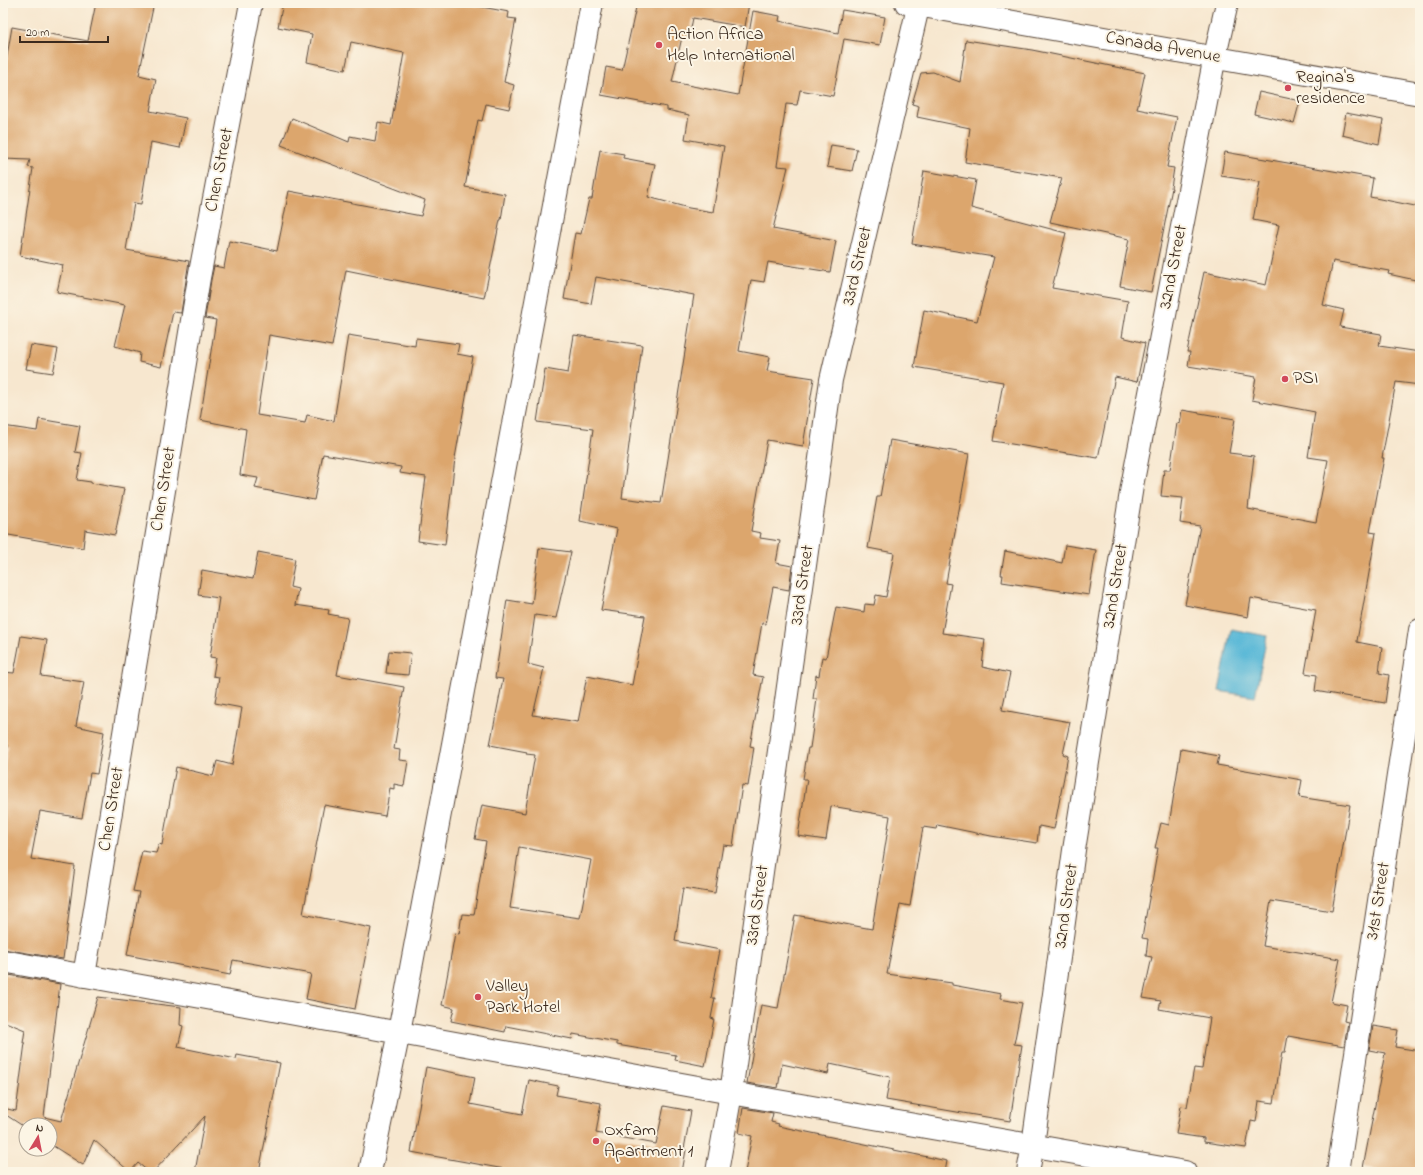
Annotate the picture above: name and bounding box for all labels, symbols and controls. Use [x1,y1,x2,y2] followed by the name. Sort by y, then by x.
[20,18,108,44] scale bar
[667,22,795,69] place label: Action Africa Help International
[26,24,49,42] text: 20 m
[1103,25,1223,71] street label: Canada Avenue
[654,40,664,50] marker: Action Africa Help International
[1296,65,1366,112] place label: Regina's residence
[1283,83,1293,93] marker: Regina's residence
[199,126,241,214] street label: Chen Street
[1153,223,1195,311] street label: 32nd Street
[836,224,880,308] street label: 33rd Street
[1293,366,1318,392] place label: PSI
[1280,374,1290,384] marker: PSI
[144,445,184,533] street label: Chen Street
[1096,542,1136,630] street label: 32nd Street
[785,543,821,627] street label: 33rd Street
[92,765,132,853] street label: Chen Street
[1360,860,1398,942] street label: 31st Street
[1048,862,1086,950] street label: 32nd Street
[740,863,776,947] street label: 33rd Street
[485,974,560,1021] place label: Valley Park Hotel
[473,992,483,1002] marker: Valley Park Hotel
[18,1117,58,1157] north arrow
[604,1118,694,1165] place label: Oxfam Apartment 1
[35,1120,45,1137] text: N
[591,1136,601,1146] marker: Oxfam Apartment 1

